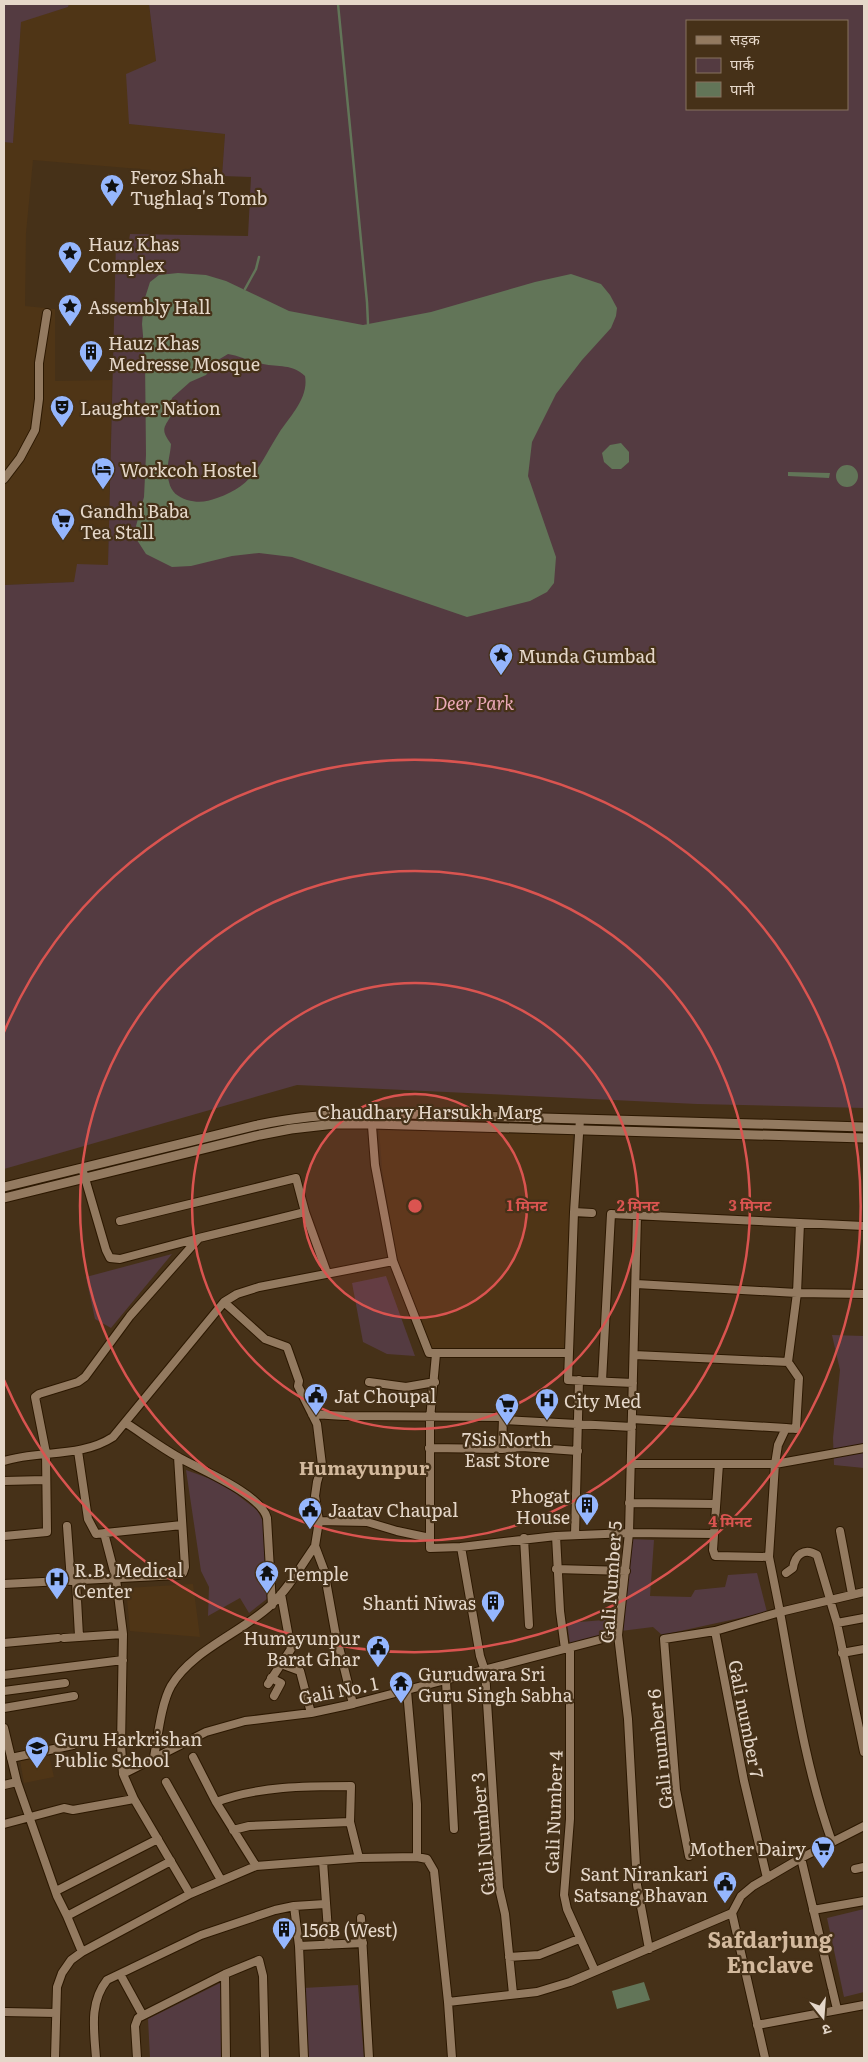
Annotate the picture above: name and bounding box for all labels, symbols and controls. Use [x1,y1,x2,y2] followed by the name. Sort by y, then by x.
[686,20,848,110] legend
[730,27,760,50] text: सड़क
[730,52,754,75] text: पार्क
[730,77,756,100] text: पानी
[130,163,268,211] place label: Feroz Shah Tughlaq's Tomb
[99,173,125,207] place icon: Feroz Shah Tughlaq's Tomb
[88,230,179,278] place label: Hauz Khas Complex
[57,240,83,274] place icon: Hauz Khas Complex
[57,293,83,327] place icon: Assembly Hall
[88,293,211,320] place label: Assembly Hall
[108,329,260,377] place label: Hauz Khas Medresse Mosque
[78,339,104,373] building icon: Hauz Khas Medresse Mosque
[49,394,75,428] theatre icon: Laughter Nation
[80,394,221,421] place label: Laughter Nation
[90,456,116,490] hotel icon: Workcoh Hostel
[120,456,257,483] place label: Workcoh Hostel
[80,497,189,545] place label: Gandhi Baba Tea Stall
[50,507,76,541] supermarket icon: Gandhi Baba Tea Stall
[488,642,514,676] place icon: Munda Gumbad
[518,642,656,669] place label: Munda Gumbad
[434,689,514,716] park label: Deer Park
[318,1098,543,1125] street label: Chaudhary Harsukh Marg
[507,1193,548,1216] text: 1 मिनट
[617,1193,660,1216] text: 2 मिनट
[729,1193,772,1216] text: 3 मिनट
[406,1197,424,1215] centre of rings
[303,1382,329,1416] public building icon: Jat Choupal
[334,1382,436,1409] place label: Jat Choupal
[534,1387,560,1421] hospital icon: City Med
[564,1387,641,1414] place label: City Med
[494,1392,520,1426] supermarket icon: 7Sis North East Store
[462,1425,552,1473] place label: 7Sis North East Store
[299,1453,430,1481] district label: Humayunpur
[511,1482,571,1530] place label: Phogat House
[574,1492,600,1526] building icon: Phogat House
[297,1496,323,1530] public building icon: Jaatav Chaupal
[328,1496,458,1523] place label: Jaatav Chaupal
[708,1509,753,1532] text: 4 मिनट
[592,1520,628,1644] street label: Gali Number 5
[74,1556,183,1604] place label: R.B. Medical Center
[254,1560,280,1594] temple icon: Temple
[284,1560,349,1587] place label: Temple
[44,1566,70,1600] hospital icon: R.B. Medical Center
[363,1589,476,1616] place label: Shanti Niwas
[480,1589,506,1623] building icon: Shanti Niwas
[243,1624,360,1672] place label: Humayunpur Barat Ghar
[365,1634,391,1668] public building icon: Humayunpur Barat Ghar
[722,1658,772,1780] street label: Gali number 7
[418,1660,573,1708] place label: Gurudwara Sri Guru Singh Sabha
[296,1669,380,1711] street label: Gali No. 1
[388,1670,414,1704] temple icon: Gurudwara Sri Guru Singh Sabha
[639,1687,679,1810] street label: Gali number 6
[54,1725,202,1773] place label: Guru Harkrishan Public School
[24,1735,50,1769] school or university icon: Guru Harkrishan Public School
[537,1750,569,1874] street label: Gali Number 4
[463,1771,501,1897] street label: Gali Number 3
[689,1835,807,1862] place label: Mother Dairy
[810,1835,836,1869] supermarket icon: Mother Dairy
[574,1860,708,1908] place label: Sant Nirankari Satsang Bhavan
[712,1870,738,1904] public building icon: Sant Nirankari Satsang Bhavan
[271,1916,297,1950] building icon: 156B (West)
[302,1916,398,1943] place label: 156B (West)
[708,1922,833,1980] district label: Safdarjung Enclave
[798,1992,848,2042] north arrow
[819,2020,834,2041] text: उ

